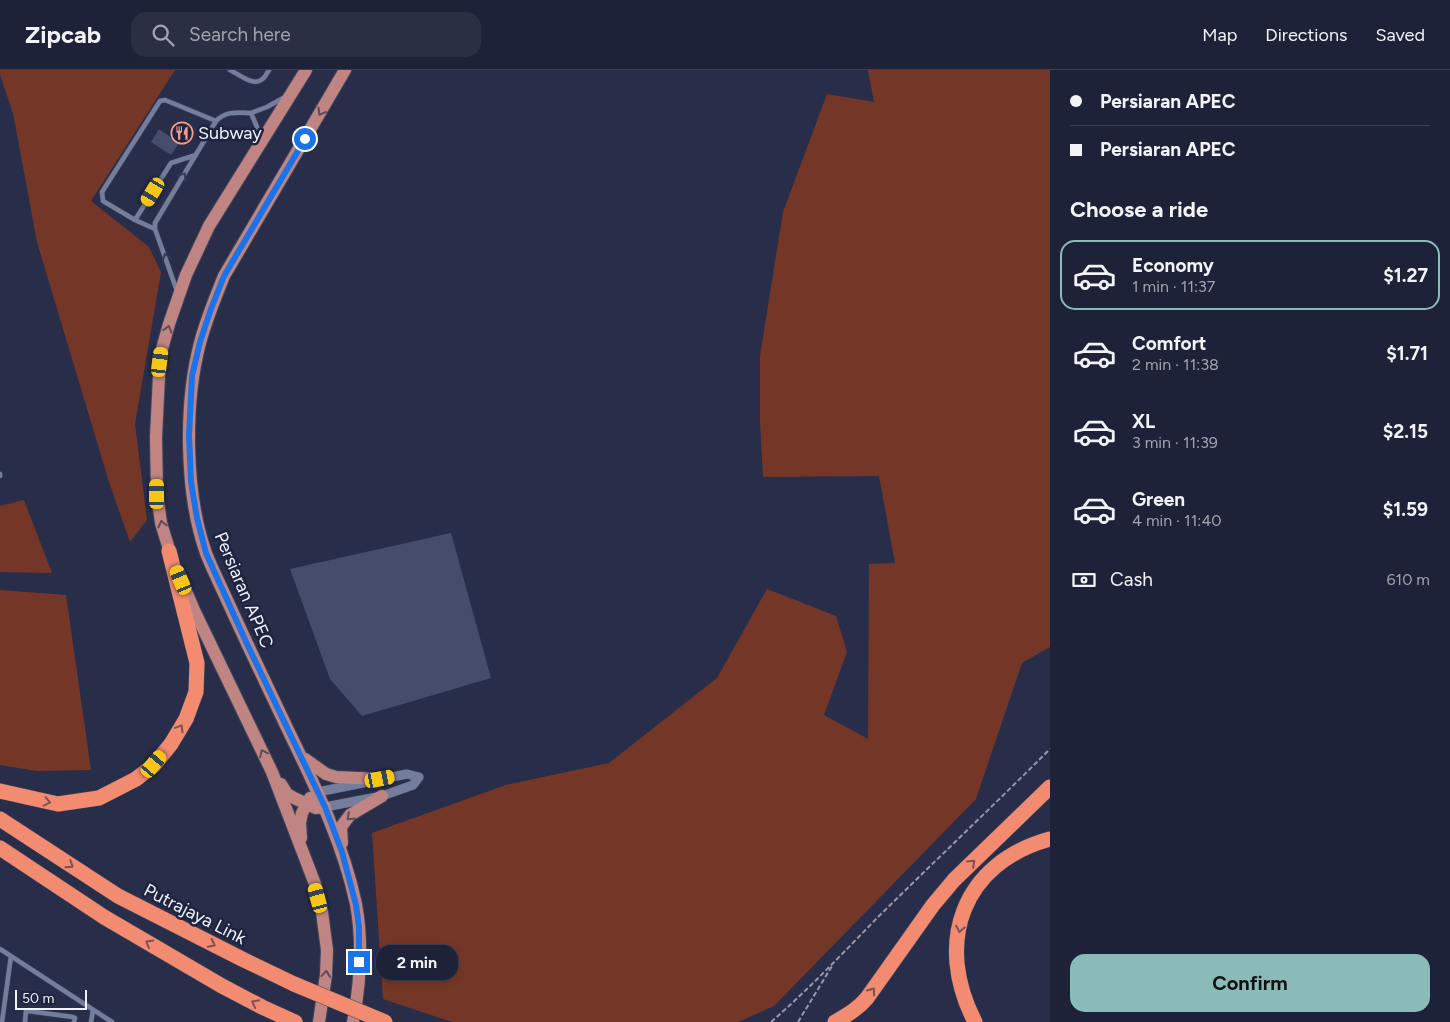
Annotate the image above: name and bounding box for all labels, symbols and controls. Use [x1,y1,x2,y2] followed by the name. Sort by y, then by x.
[131,12,481,57] search box
[25,20,101,49] text: Zipcab
[149,21,177,49] icon: search
[189,23,291,46] text: Search here
[1202,24,1237,46] text: Map
[1265,24,1347,46] text: Directions
[1375,24,1425,46] text: Saved
[1100,90,1236,113] text: Persiaran APEC
[317,107,327,116] one-way arrow
[170,121,194,145] restaurant icon: Subway
[198,122,262,144] place label: Subway
[294,128,316,150] route start
[1100,138,1236,161] text: Persiaran APEC
[176,172,186,181] one-way arrow
[138,175,167,209] car
[1070,196,1208,223] text: Choose a ride
[162,253,172,262] one-way arrow
[1072,253,1117,298] icon: car
[1132,254,1214,277] text: Economy
[1383,264,1428,287] text: $1.27
[1132,277,1215,296] text: 1 min · 11:37
[162,325,172,333] one-way arrow
[1072,331,1117,376] icon: car
[1132,332,1207,355] text: Comfort
[1386,342,1428,365] text: $1.71
[150,346,169,378] car
[1132,355,1219,374] text: 2 min · 11:38
[1072,409,1117,454] icon: car
[1132,410,1155,433] text: XL
[1383,420,1428,443] text: $2.15
[1132,433,1218,452] text: 3 min · 11:39
[149,479,164,509] car
[1072,487,1117,532] icon: car
[1132,488,1185,511] text: Green
[1383,498,1428,521] text: $1.59
[1132,511,1222,530] text: 4 min · 11:40
[157,520,168,529] one-way arrow
[210,529,278,651] street label: Persiaran APEC
[168,563,193,597] car
[1070,566,1098,594] icon: cash
[1110,568,1153,591] text: Cash
[1387,570,1430,589] text: 610 m
[174,724,184,733] one-way arrow
[138,748,169,780] car
[259,749,269,758] one-way arrow
[363,769,396,789] car
[43,796,52,807] one-way arrow
[347,811,356,820] one-way arrow
[65,859,74,868] one-way arrow
[966,860,975,869] one-way arrow
[140,879,250,949] street label: Putrajaya Link
[306,882,329,914] car
[955,925,965,934] one-way arrow
[207,938,216,948] one-way arrow
[146,940,155,950] one-way arrow
[376,944,459,980] callout: 2 min
[348,951,370,973] route end
[397,953,437,972] text: 2 min
[1070,954,1430,1012] button: Confirm
[320,970,331,978] one-way arrow
[15,987,88,1010] scale bar
[866,987,875,997] one-way arrow
[22,990,54,1007] text: 50 m
[251,999,260,1009] one-way arrow

